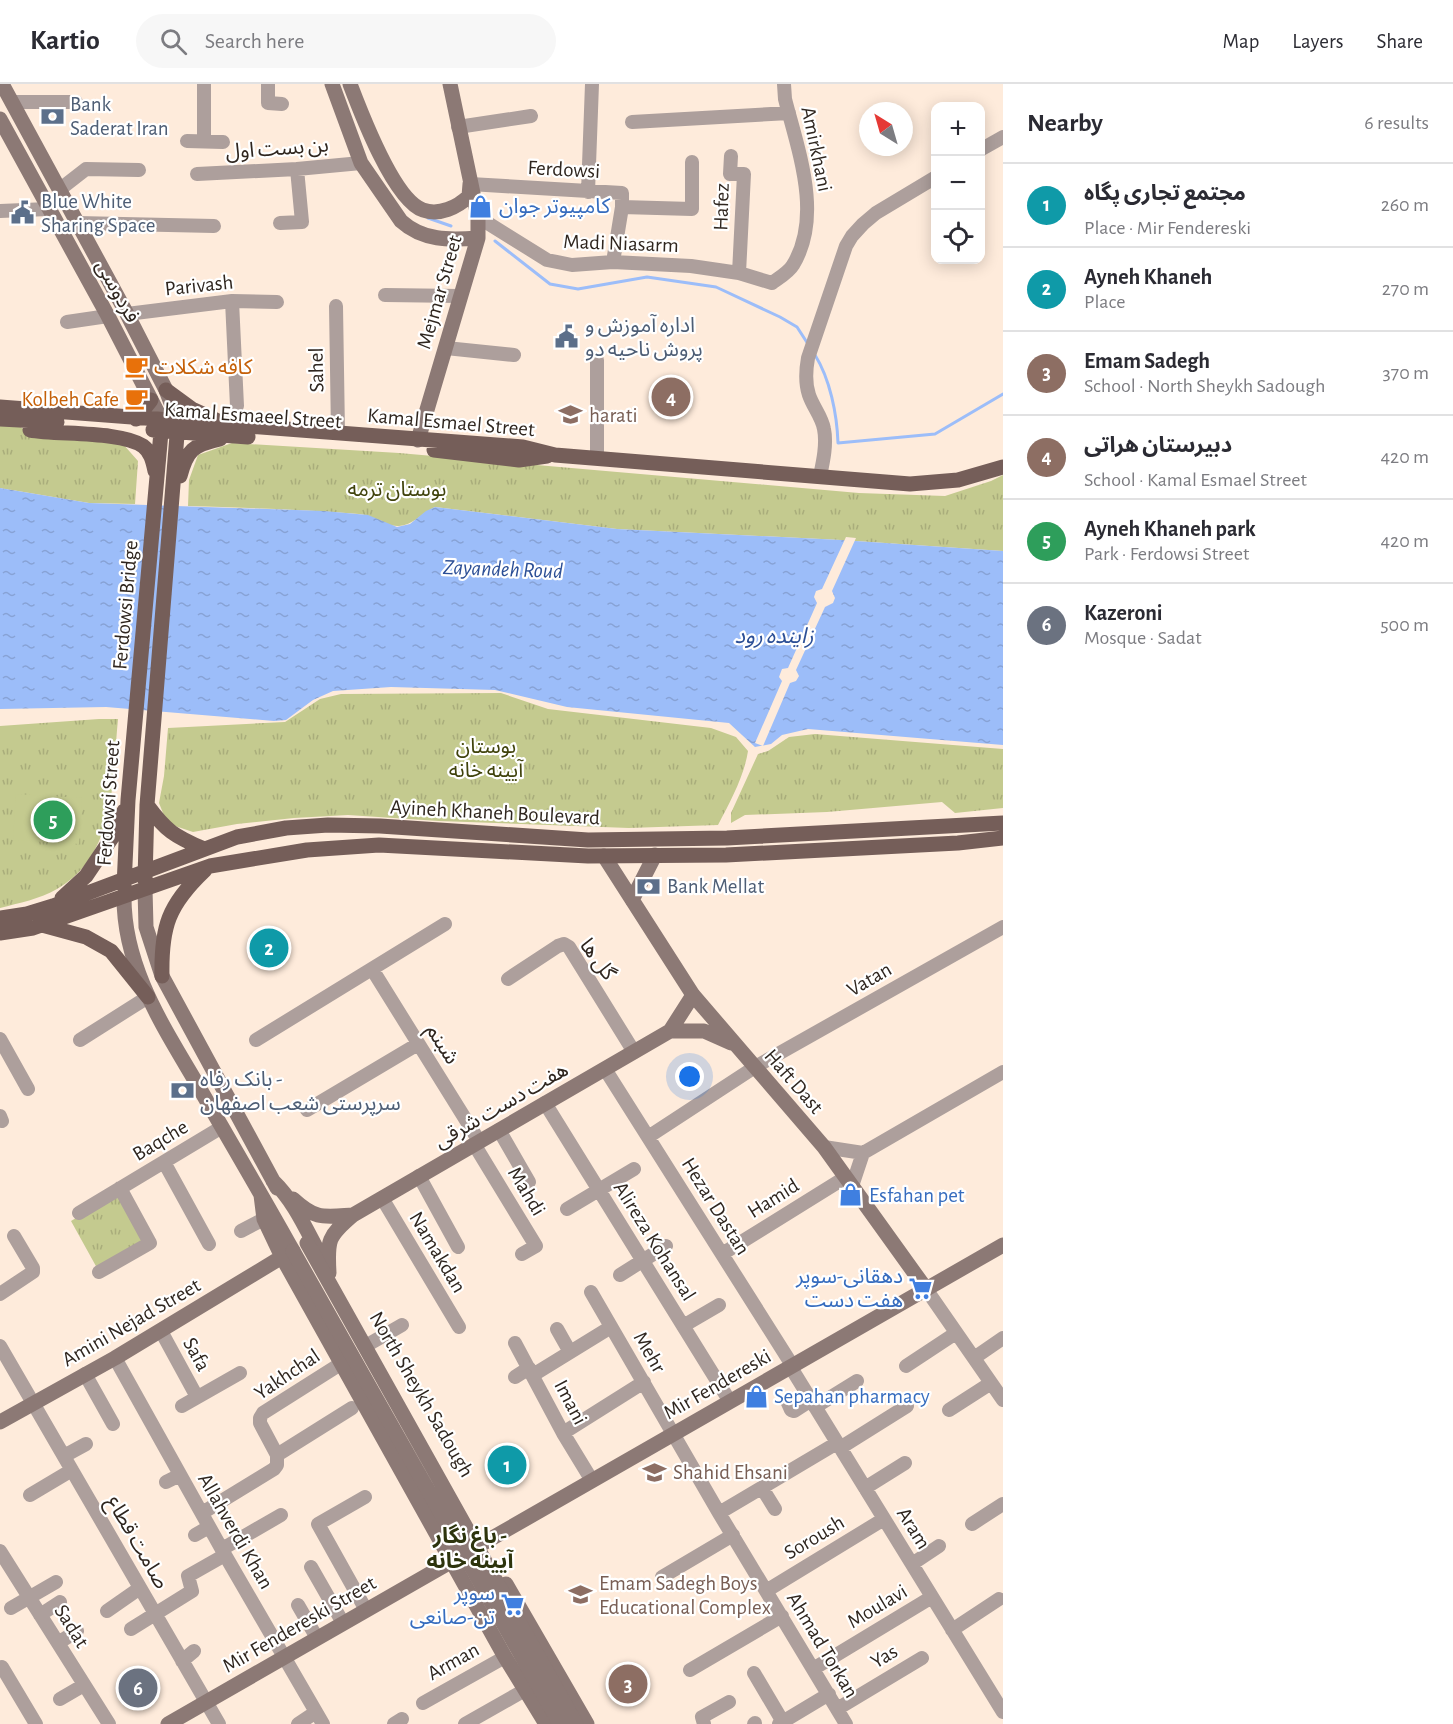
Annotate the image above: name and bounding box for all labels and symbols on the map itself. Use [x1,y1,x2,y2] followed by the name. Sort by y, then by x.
[70,94,169,139] place label: Bank Saderat Iran
[859,102,913,156] north arrow
[39,103,65,129] bank icon: Bank Saderat Iran
[797,105,836,194] street label: Amirkhani
[225,134,329,164] street label: بن بست اول
[527,157,601,182] street label: Ferdowsi
[710,183,733,231] street label: Hafez
[41,191,156,236] place label: Blue White Sharing Space
[468,193,494,219] shop icon: کامپیوتر جوان
[499,196,610,219] place label: کامپیوتر جوان
[10,200,36,226] public building icon: Blue White Sharing Space
[563,231,679,256] street label: Madi Niasarm
[413,233,466,351] street label: Mejmar Street
[91,256,143,327] street label: فردوسی
[164,271,234,300] street label: Parivash
[585,313,703,362] place label: اداره آموزش و پروش ناحیه دو
[554,324,580,350] public building icon: اداره آموزش و پروش ناحیه دو
[306,347,327,393] street label: Sahel
[123,354,149,380] cafe icon: کافه شکلات
[154,357,253,378] place label: کافه شکلات
[652,374,690,420] pin: 4
[124,386,150,412] cafe icon: Kolbeh Cafe
[22,389,119,410] place label: Kolbeh Cafe
[164,399,343,432] street label: Kamal Esmaeel Street
[558,402,584,428] school or university icon: harati
[366,405,536,440] street label: Kamal Esmael Street
[589,405,637,426] place label: harati
[348,479,446,501] park label: بوستان ترمه
[109,539,142,671] street label: Ferdowsi Bridge
[443,556,564,582] water label: Zayandeh Roud
[734,625,815,649] water label: زاینده رود
[449,736,524,781] park label: بوستان آیینه خانه
[94,739,123,866] street label: Ferdowsi Street
[389,797,601,828] street label: Ayineh Khaneh Boulevard
[34,798,72,842] pin: 5
[636,873,662,899] bank icon: Bank Mellat
[667,876,765,897] place label: Bank Mellat
[250,926,288,970] pin: 2
[575,934,621,985] street label: گل ها
[843,958,895,1000] street label: Vatan
[419,1021,463,1070] street label: شبنم
[760,1045,827,1118] street label: Haft Dast
[431,1059,572,1153] street label: هفت دست شرقی
[675,1062,704,1091] your location
[200,1069,401,1116] place label: بانک رفاه - سرپرستی شعب اصفهان
[169,1078,195,1104] bank icon: بانک رفاه - سرپرستی شعب اصفهان
[129,1116,192,1165] street label: Baqche
[678,1154,754,1259] street label: Hezar Dastan
[504,1163,549,1219] street label: Mahdi
[744,1175,803,1222] street label: Hamid
[610,1178,699,1304] street label: Alireza Kohansal
[838,1182,864,1208] shop icon: Esfahan pet
[869,1185,965,1206] place label: Esfahan pet
[405,1208,470,1296] street label: Namakdan
[795,1266,903,1311] place label: دهقانی-سوپر هفت دست
[59,1274,204,1370] street label: Amini Nejad Street
[908,1275,934,1301] supermarket icon: دهقانی-سوپر هفت دست
[366,1308,477,1481] street label: North Sheykh Sadough
[630,1328,670,1376] street label: Mehr
[179,1334,214,1375] street label: Safa
[251,1345,324,1404] street label: Yakhchal
[660,1345,775,1424] street label: Mir Fendereski
[550,1376,591,1428] street label: Imani
[743,1383,769,1409] shop icon: Sepahan pharmacy
[774,1386,930,1407] place label: Sepahan pharmacy
[488,1442,526,1488] pin: 1
[642,1459,668,1485] school or university icon: Shahid Ehsani
[673,1462,788,1483] place label: Shahid Ehsani
[194,1470,277,1593] street label: Allahverdi Khan
[99,1492,173,1594] street label: صامت قطاع
[893,1504,934,1553] street label: Aram
[781,1511,848,1563] street label: Soroush
[427,1523,514,1573] district label: باغ نگار - آیینه خانه
[219,1572,380,1677] street label: Mir Fendereski Street
[599,1573,771,1618] place label: Emam Sadegh Boys Educational Complex
[844,1580,911,1632] street label: Moulavi
[568,1582,594,1608] school or university icon: Emam Sadegh Boys Educational Complex
[410,1583,495,1629] place label: سوپر تن-صانعی
[783,1589,862,1702] street label: Ahmad Torkan
[500,1592,526,1618] supermarket icon: سوپر تن-صانعی
[50,1601,93,1652] street label: Sadat
[424,1639,483,1684] street label: Arman
[867,1640,901,1672] street label: Yas
[608,1662,648,1706] pin: 3
[118,1666,158,1710] pin: 6

